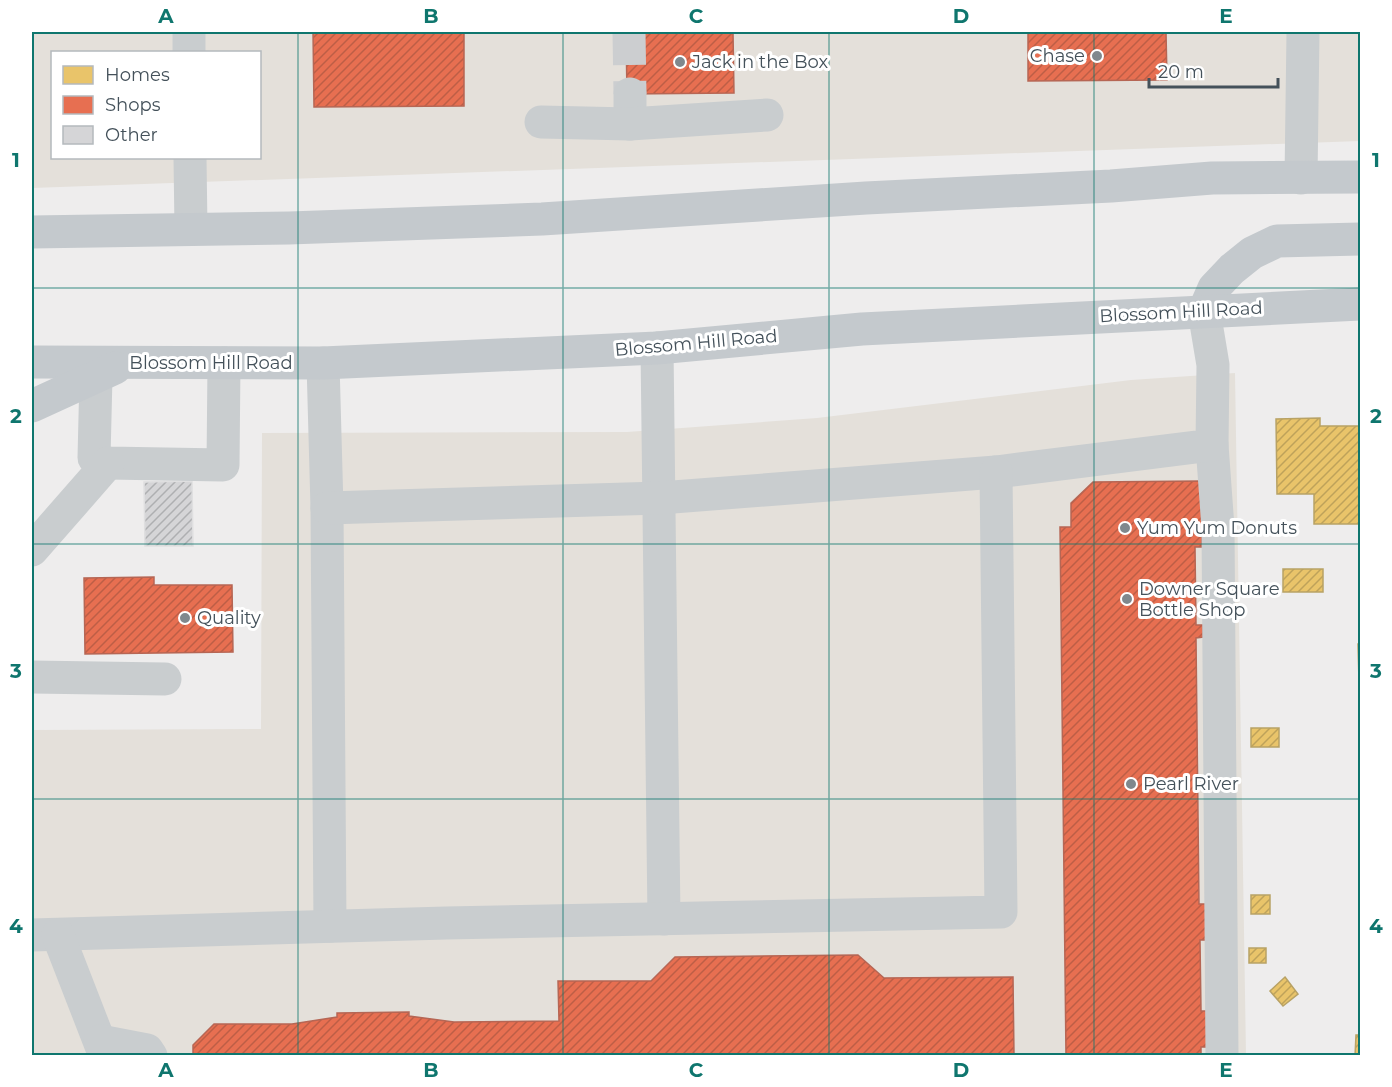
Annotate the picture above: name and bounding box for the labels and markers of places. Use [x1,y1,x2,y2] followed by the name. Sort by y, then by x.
[1030,45,1085,67] place label: Chase
[1090,49,1104,63] marker: Chase
[691,51,828,73] place label: Jack in the Box
[673,55,687,69] marker: Jack in the Box
[1137,517,1297,539] place label: Yum Yum Donuts
[1118,521,1132,535] marker: Yum Yum Donuts
[1139,578,1280,621] place label: Downer Square Bottle Shop
[1120,592,1134,606] marker: Downer Square Bottle Shop
[197,607,261,629] place label: Quality
[178,611,192,625] marker: Quality
[1143,773,1239,795] place label: Pearl River
[1124,777,1138,791] marker: Pearl River

